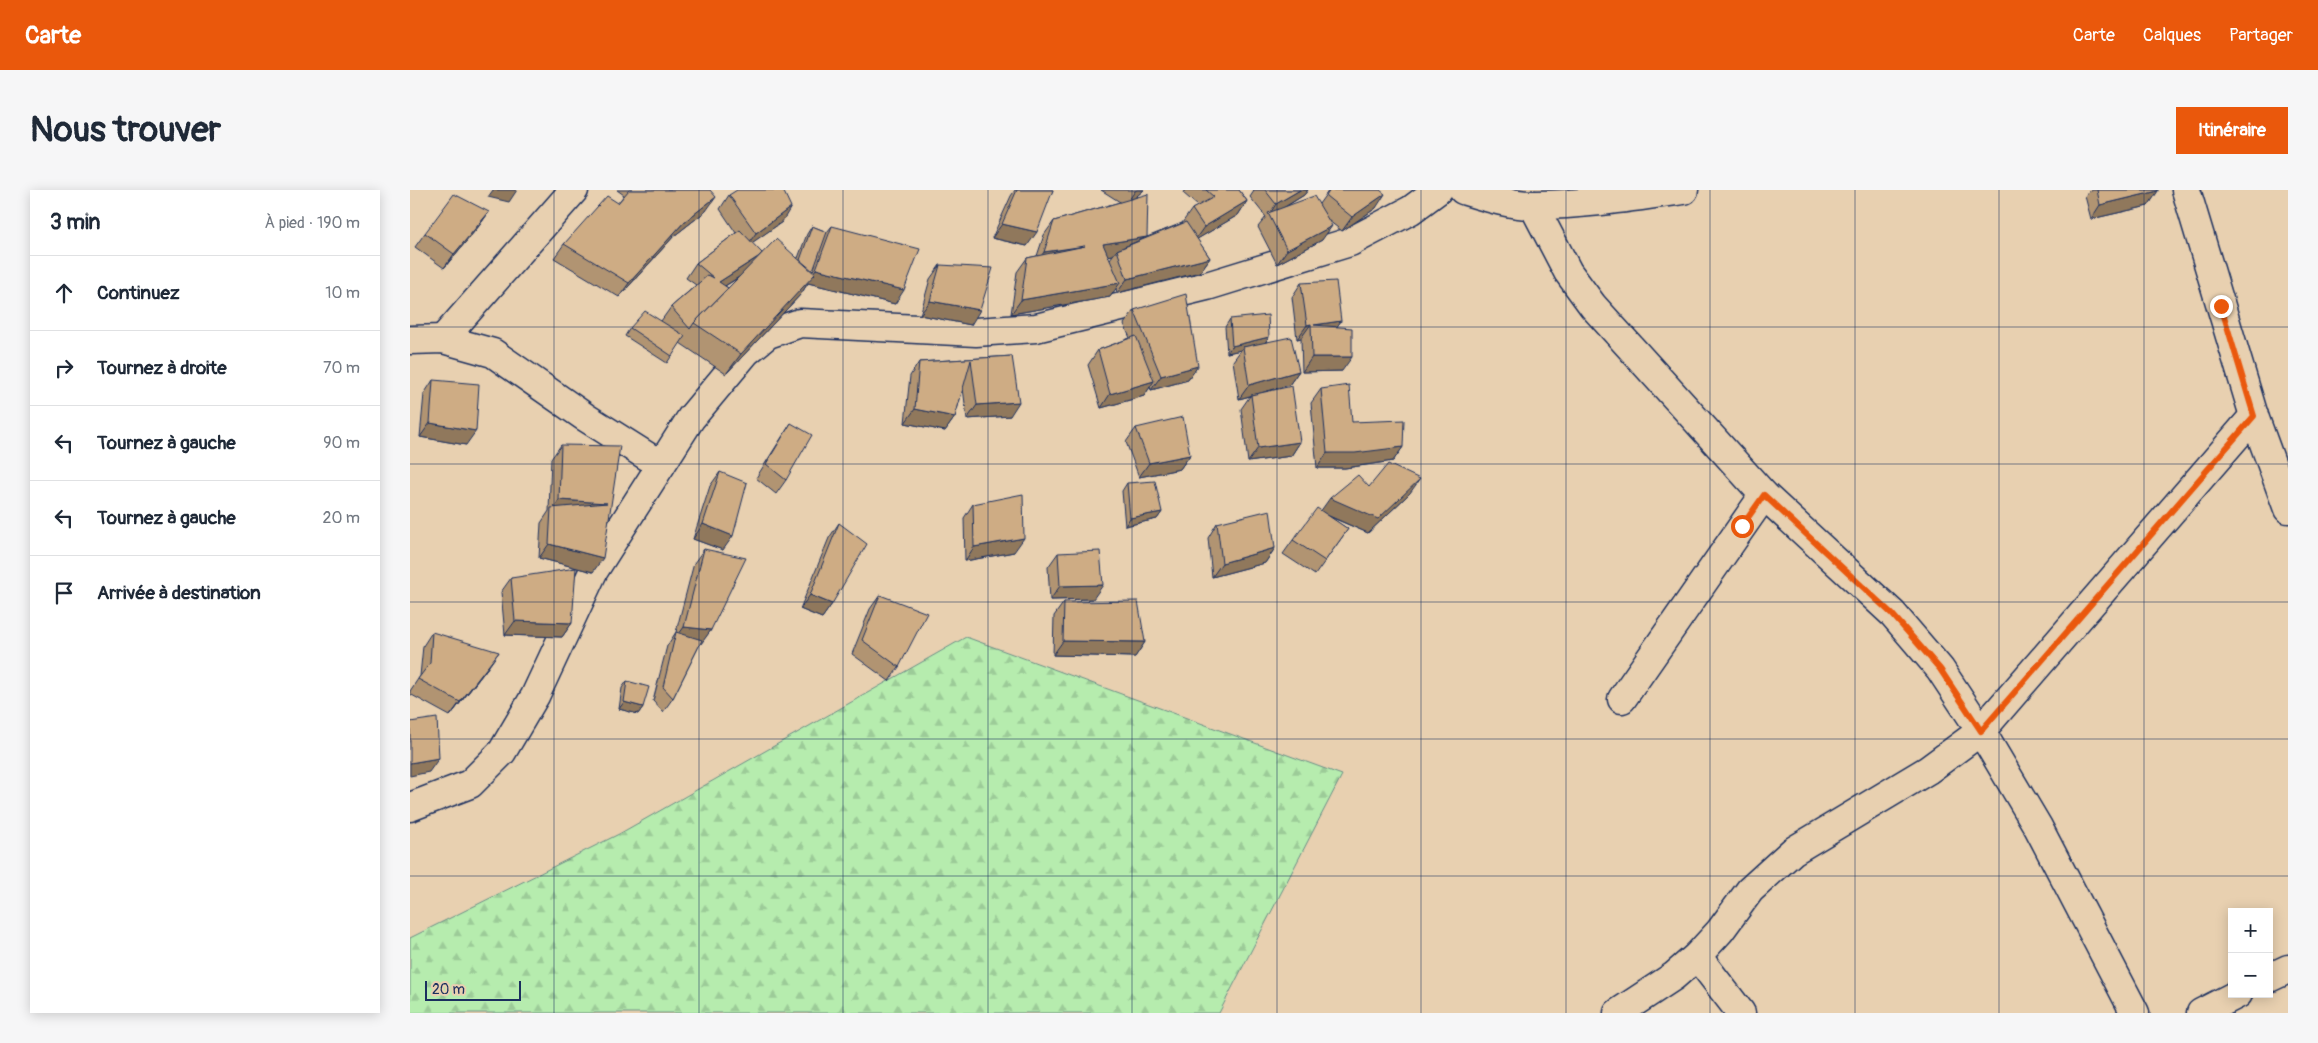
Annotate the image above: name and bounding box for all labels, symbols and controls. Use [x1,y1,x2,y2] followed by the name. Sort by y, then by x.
[25,21,81,50] text: Carte
[2073,24,2115,47] text: Carte
[2143,24,2201,47] text: Calques
[2229,24,2293,47] text: Partager
[2176,107,2288,154] button: Itinéraire
[30,108,221,152] text: Nous trouver
[50,209,100,236] text: 3 min
[264,213,360,233] text: À pied · 190 m
[50,279,78,307] icon: ahead
[97,281,180,305] text: Continuez
[325,283,360,303] text: 10 m
[2210,295,2233,318] route end
[50,354,78,382] icon: right
[97,356,227,380] text: Tournez à droite
[323,358,360,378] text: 70 m
[50,429,78,457] icon: left
[97,431,236,455] text: Tournez à gauche
[323,433,360,453] text: 90 m
[50,504,78,532] icon: left
[97,506,236,530] text: Tournez à gauche
[322,508,360,528] text: 20 m
[1731,515,1754,538] route start
[50,579,78,607] icon: arrive
[97,581,261,605] text: Arrivée à destination
[2228,908,2273,998] map controls
[2228,908,2273,953] button: +
[2228,953,2273,998] button: −
[425,978,521,1001] scale bar
[432,981,465,998] text: 20 m

